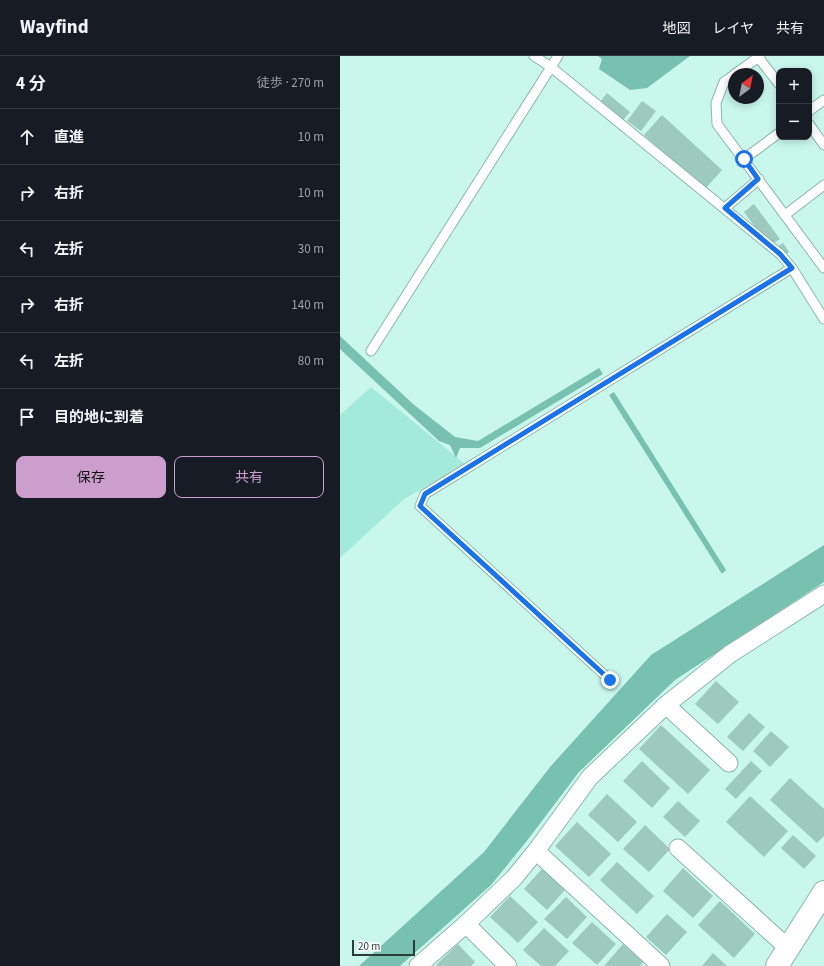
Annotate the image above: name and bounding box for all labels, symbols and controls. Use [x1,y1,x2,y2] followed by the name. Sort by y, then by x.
[20,14,89,41] text: Wayfind
[662,19,690,39] text: 地図
[712,19,754,39] text: レイヤ
[776,19,804,39] text: 共有
[728,68,764,104] north arrow
[776,68,812,140] map controls
[776,68,812,104] button: +
[16,72,45,96] text: 4 分
[257,74,324,92] text: 徒歩 · 270 m
[776,104,812,140] button: −
[16,126,38,148] icon: ahead
[54,127,84,148] text: 直進
[298,128,324,146] text: 10 m
[735,150,753,168] route start
[16,182,38,204] icon: right
[54,183,84,204] text: 右折
[298,184,324,202] text: 10 m
[16,238,38,260] icon: left
[54,239,84,260] text: 左折
[298,240,324,258] text: 30 m
[16,294,38,316] icon: right
[54,295,84,316] text: 右折
[291,296,324,314] text: 140 m
[16,350,38,372] icon: left
[54,351,84,372] text: 左折
[298,352,324,370] text: 80 m
[16,406,38,428] icon: arrive
[54,407,144,428] text: 目的地に到着
[16,456,166,498] button: 保存
[174,456,324,498] button: 共有
[601,671,619,689] route end
[352,938,415,957] scale bar
[358,939,380,954] text: 20 m

